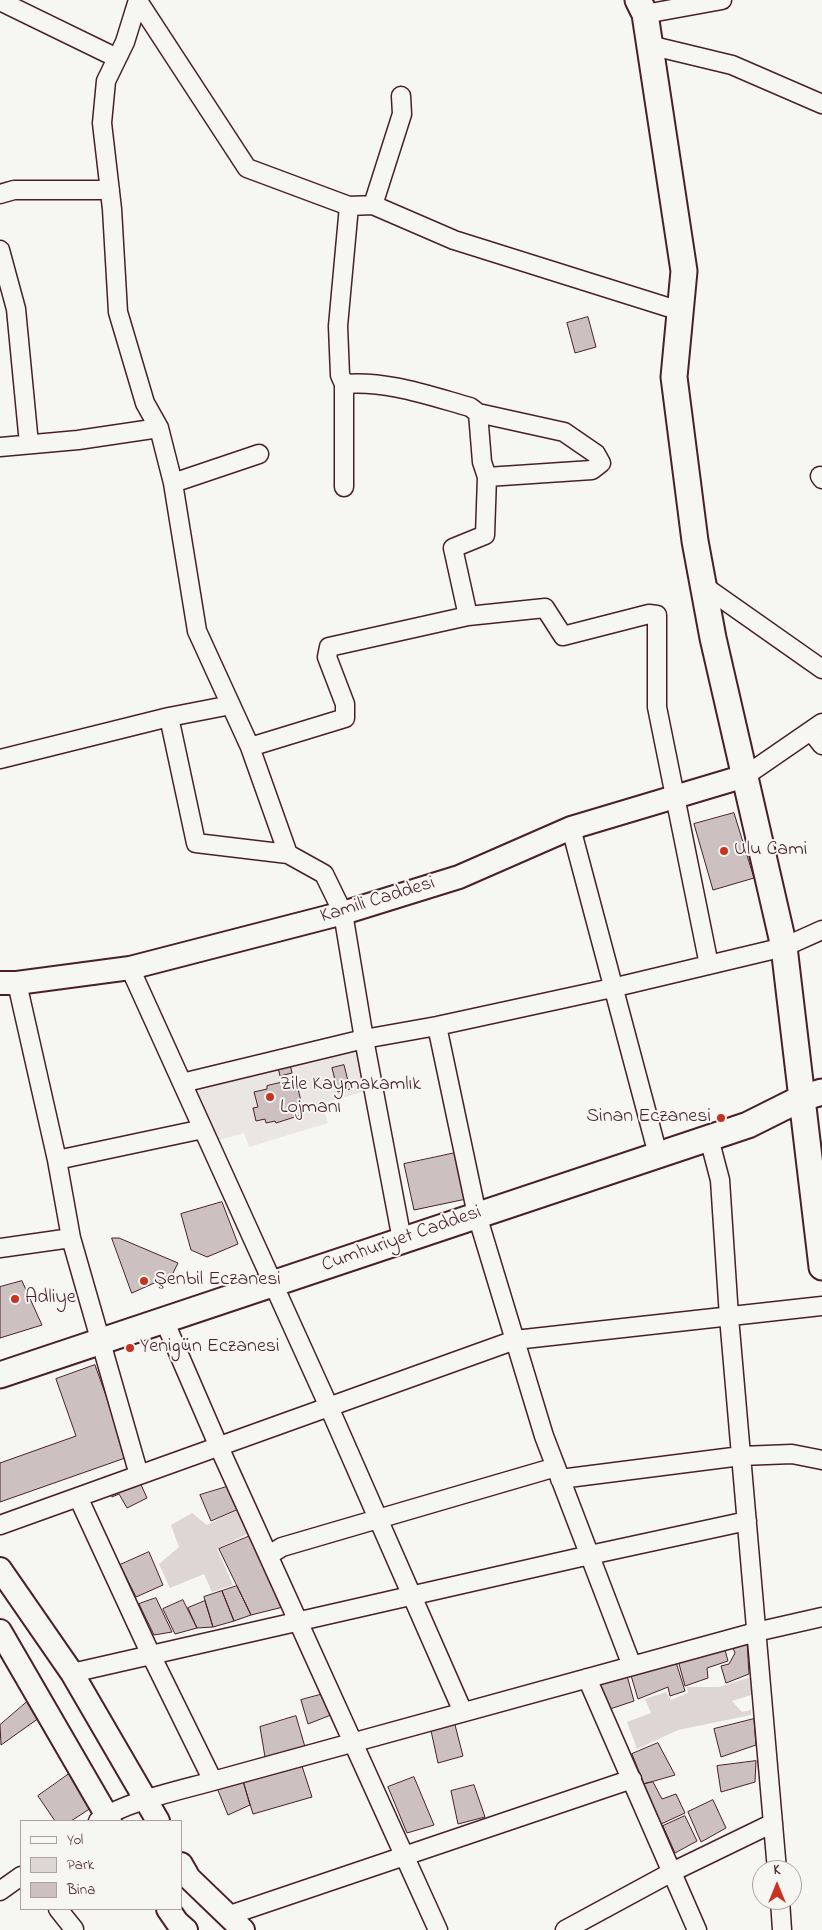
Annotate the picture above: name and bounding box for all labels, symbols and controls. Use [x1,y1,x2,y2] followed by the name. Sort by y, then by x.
[734,839,807,863] place label: Ulu Cami
[718,845,730,857] marker: Ulu Cami
[318,872,438,930] street label: Kamili Caddesi
[280,1074,421,1121] place label: Zile Kaymakamlık Lojmanı
[264,1091,276,1103] marker: Zile Kaymakamlık Lojmanı
[586,1106,711,1130] place label: Sinan Eczanesi
[715,1112,727,1124] marker: Sinan Eczanesi
[319,1201,485,1279] street label: Cumhuriyet Caddesi
[154,1269,281,1293] place label: Şenbil Eczanesi
[138,1275,150,1287] marker: Şenbil Eczanesi
[25,1287,76,1311] place label: Adliye
[9,1293,21,1305] marker: Adliye
[140,1336,280,1360] place label: Yenigün Eczanesi
[124,1342,136,1354] marker: Yenigün Eczanesi
[20,1820,182,1910] legend
[67,1829,83,1851] text: Yol
[67,1854,94,1876] text: Park
[752,1860,802,1910] north arrow
[774,1860,780,1881] text: K
[67,1879,95,1901] text: Bina

